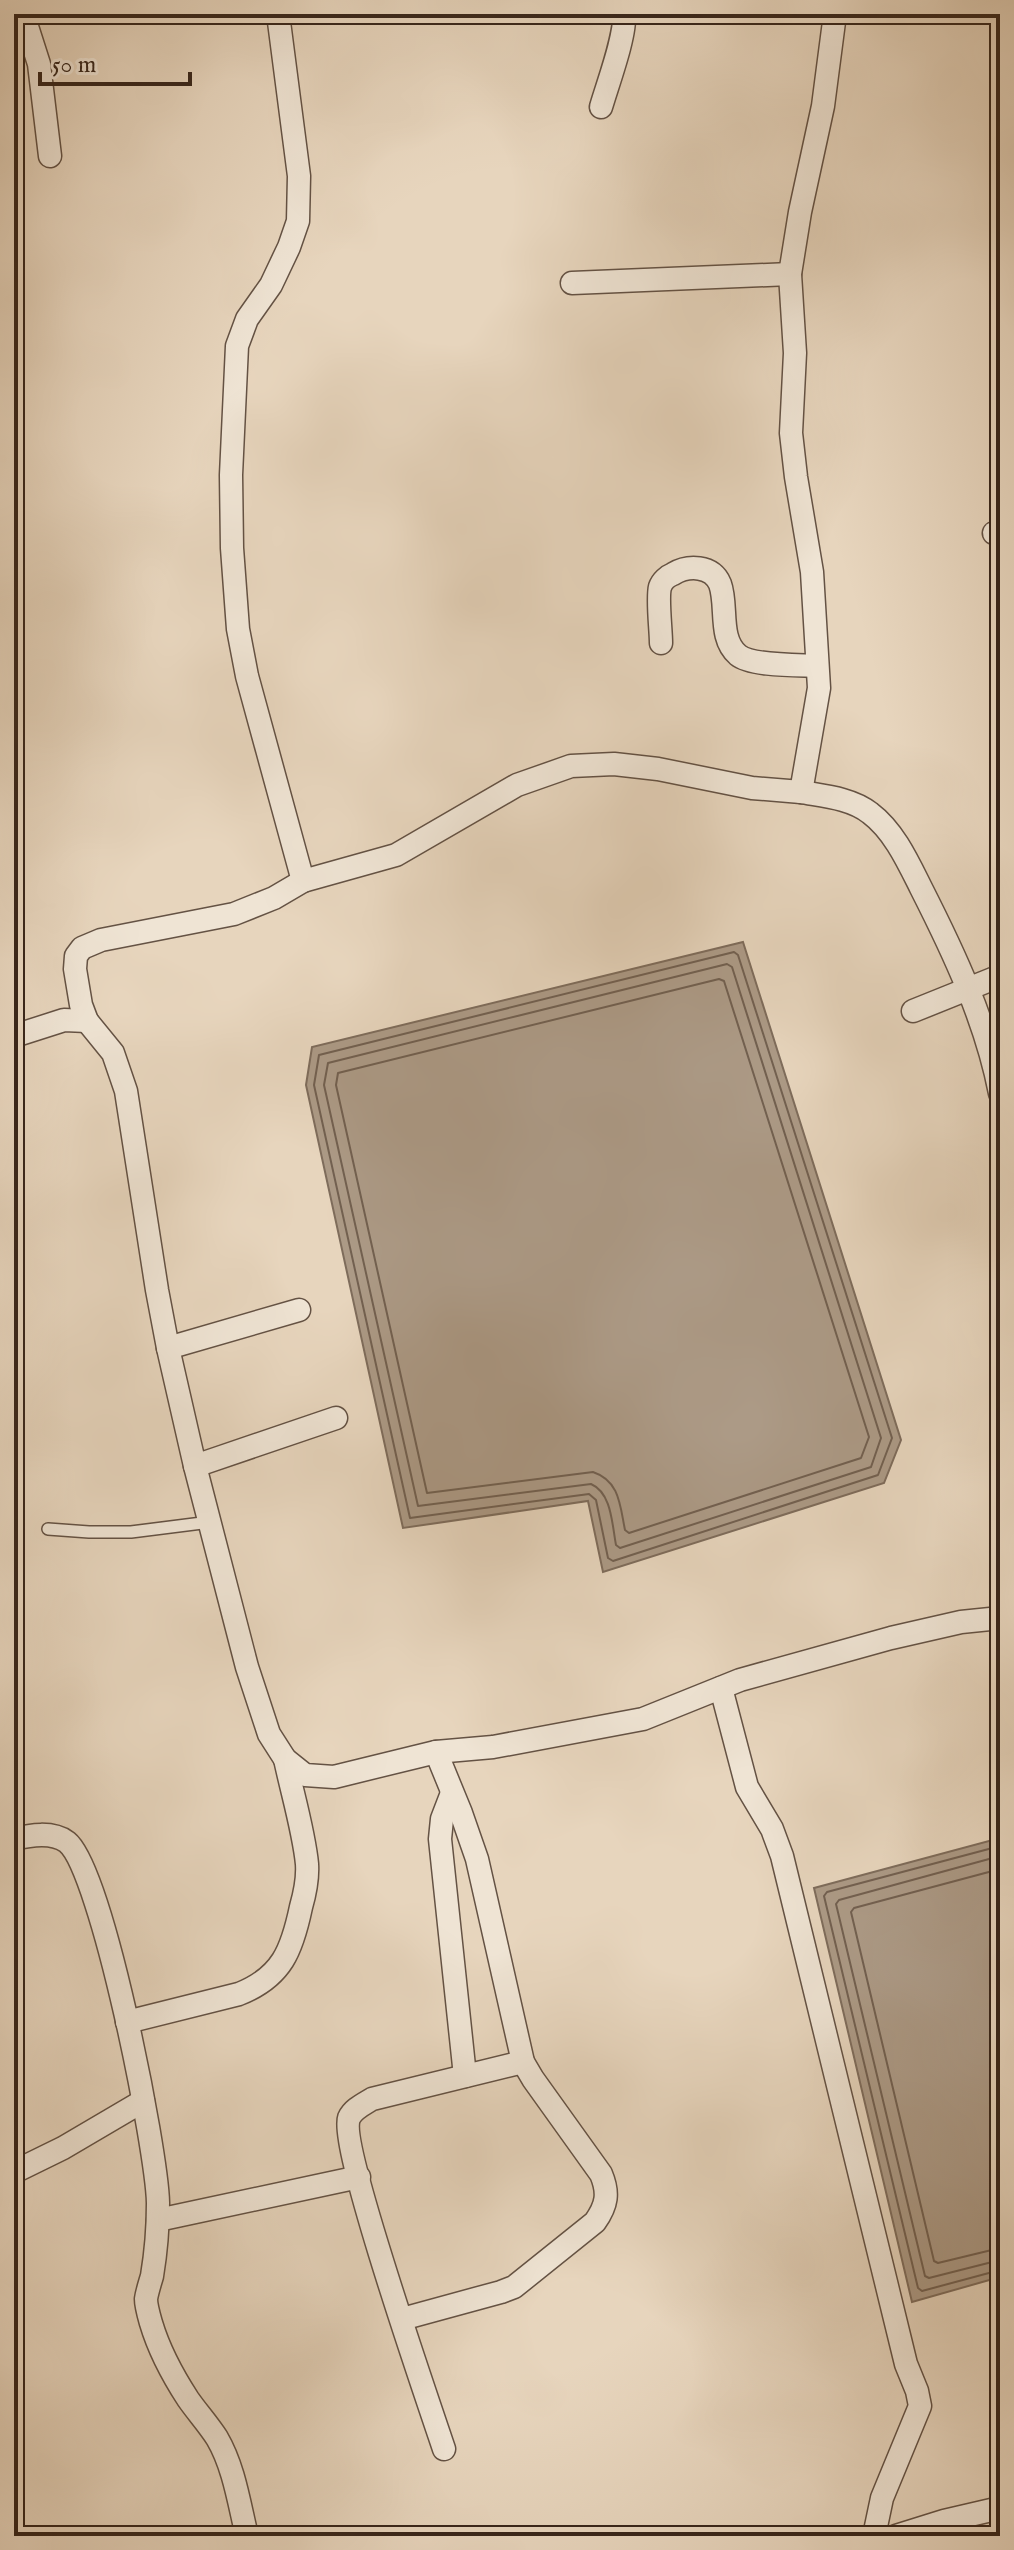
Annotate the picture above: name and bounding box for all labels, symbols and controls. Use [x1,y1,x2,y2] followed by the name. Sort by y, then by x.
[40,36,190,86] scale bar
[52,50,96,81] text: 50 m

